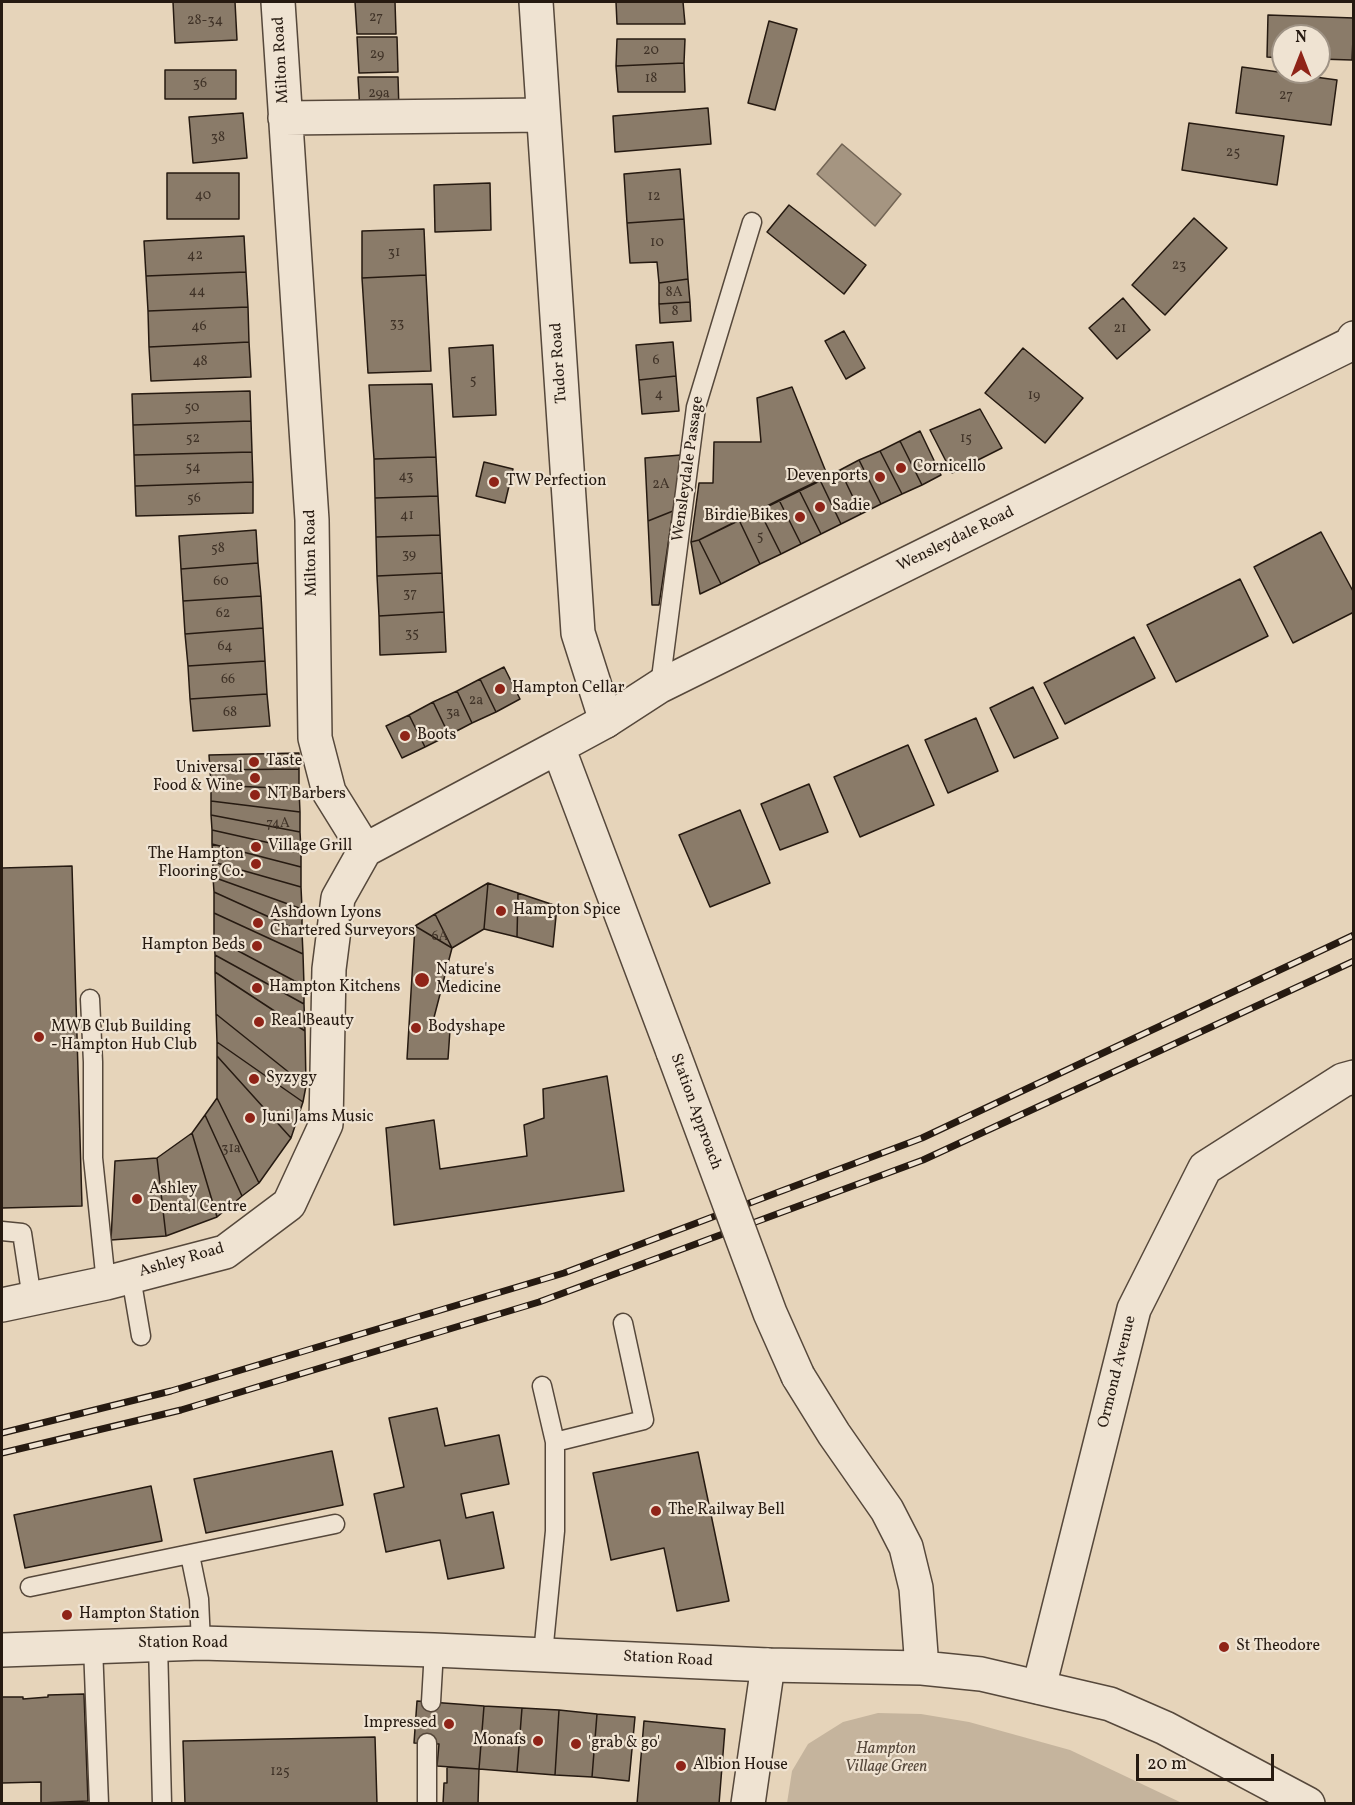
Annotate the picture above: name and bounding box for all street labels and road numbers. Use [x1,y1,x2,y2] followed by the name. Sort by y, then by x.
[270,16,294,104] street label: Milton Road
[548,322,572,404] street label: Tudor Road
[669,395,709,543] street label: Wensleydale Passage
[894,503,1018,577] street label: Wensleydale Road
[302,509,322,597] street label: Milton Road
[665,1051,725,1173] street label: Station Approach
[137,1240,227,1282] street label: Ashley Road
[1095,1314,1141,1430] street label: Ormond Avenue
[138,1634,228,1654] street label: Station Road
[623,1648,713,1672] street label: Station Road

